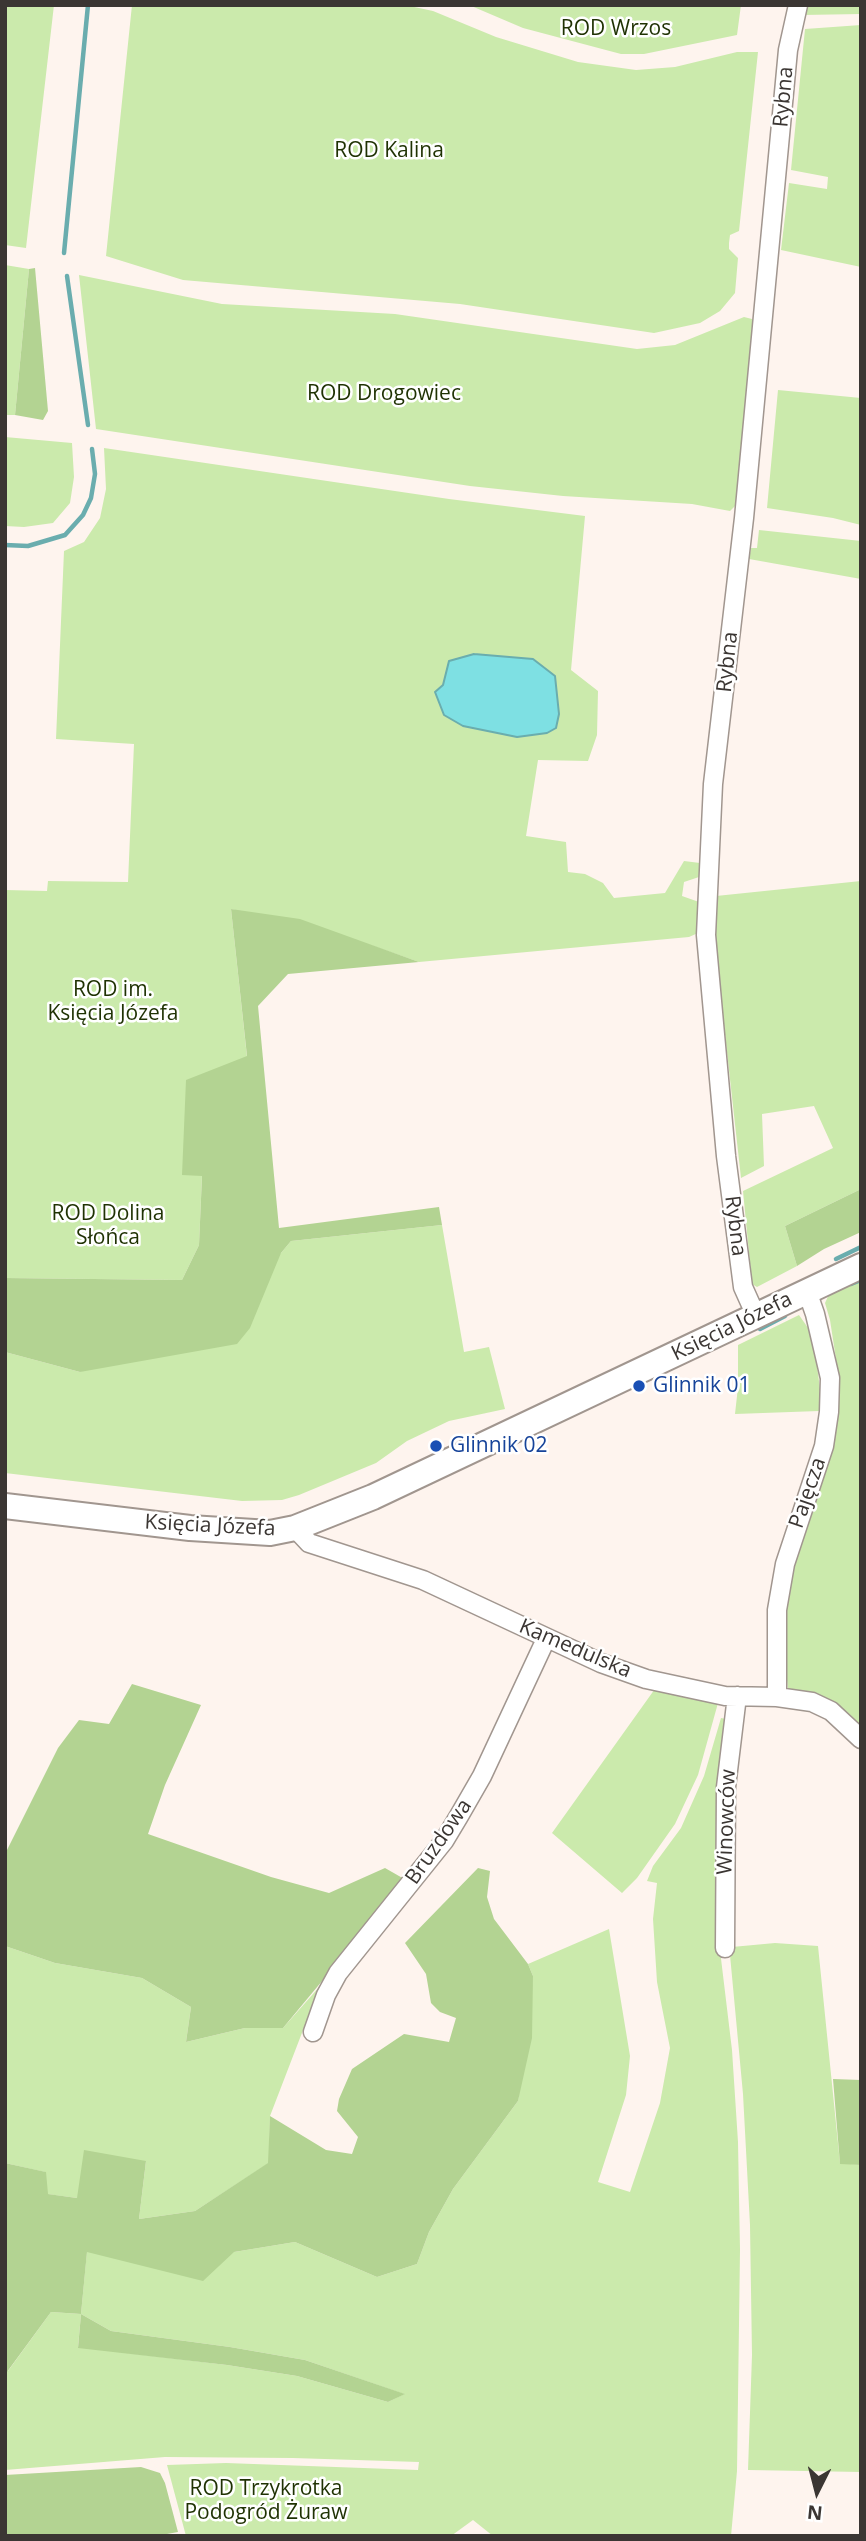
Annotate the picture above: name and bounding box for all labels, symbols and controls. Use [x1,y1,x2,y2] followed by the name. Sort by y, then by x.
[561,16,671,42] park label: ROD Wrzos
[769,66,799,128] street label: Rybna
[334,138,444,164] park label: ROD Kalina
[307,381,461,407] park label: ROD Drogowiec
[712,630,744,694] street label: Rybna
[47,977,179,1027] park label: ROD im. Księcia Józefa
[719,1194,751,1258] street label: Rybna
[51,1201,165,1251] park label: ROD Dolina Słońca
[668,1287,796,1367] street label: Księcia Józefa
[653,1373,750,1399] place label: Glinnik 01
[631,1378,647,1394] marker: Glinnik 01
[450,1433,547,1459] place label: Glinnik 02
[428,1438,444,1454] marker: Glinnik 02
[784,1454,832,1532] street label: Pajęcza
[144,1510,276,1542] street label: Księcia Józefa
[515,1614,635,1684] street label: Kamedulska
[713,1769,741,1875] street label: Winowców
[400,1795,478,1889] street label: Bruzdowa
[782,2457,852,2527] north arrow
[184,2476,348,2526] park label: ROD Trzykrotka Podogród Żuraw
[806,2499,824,2527] text: N

